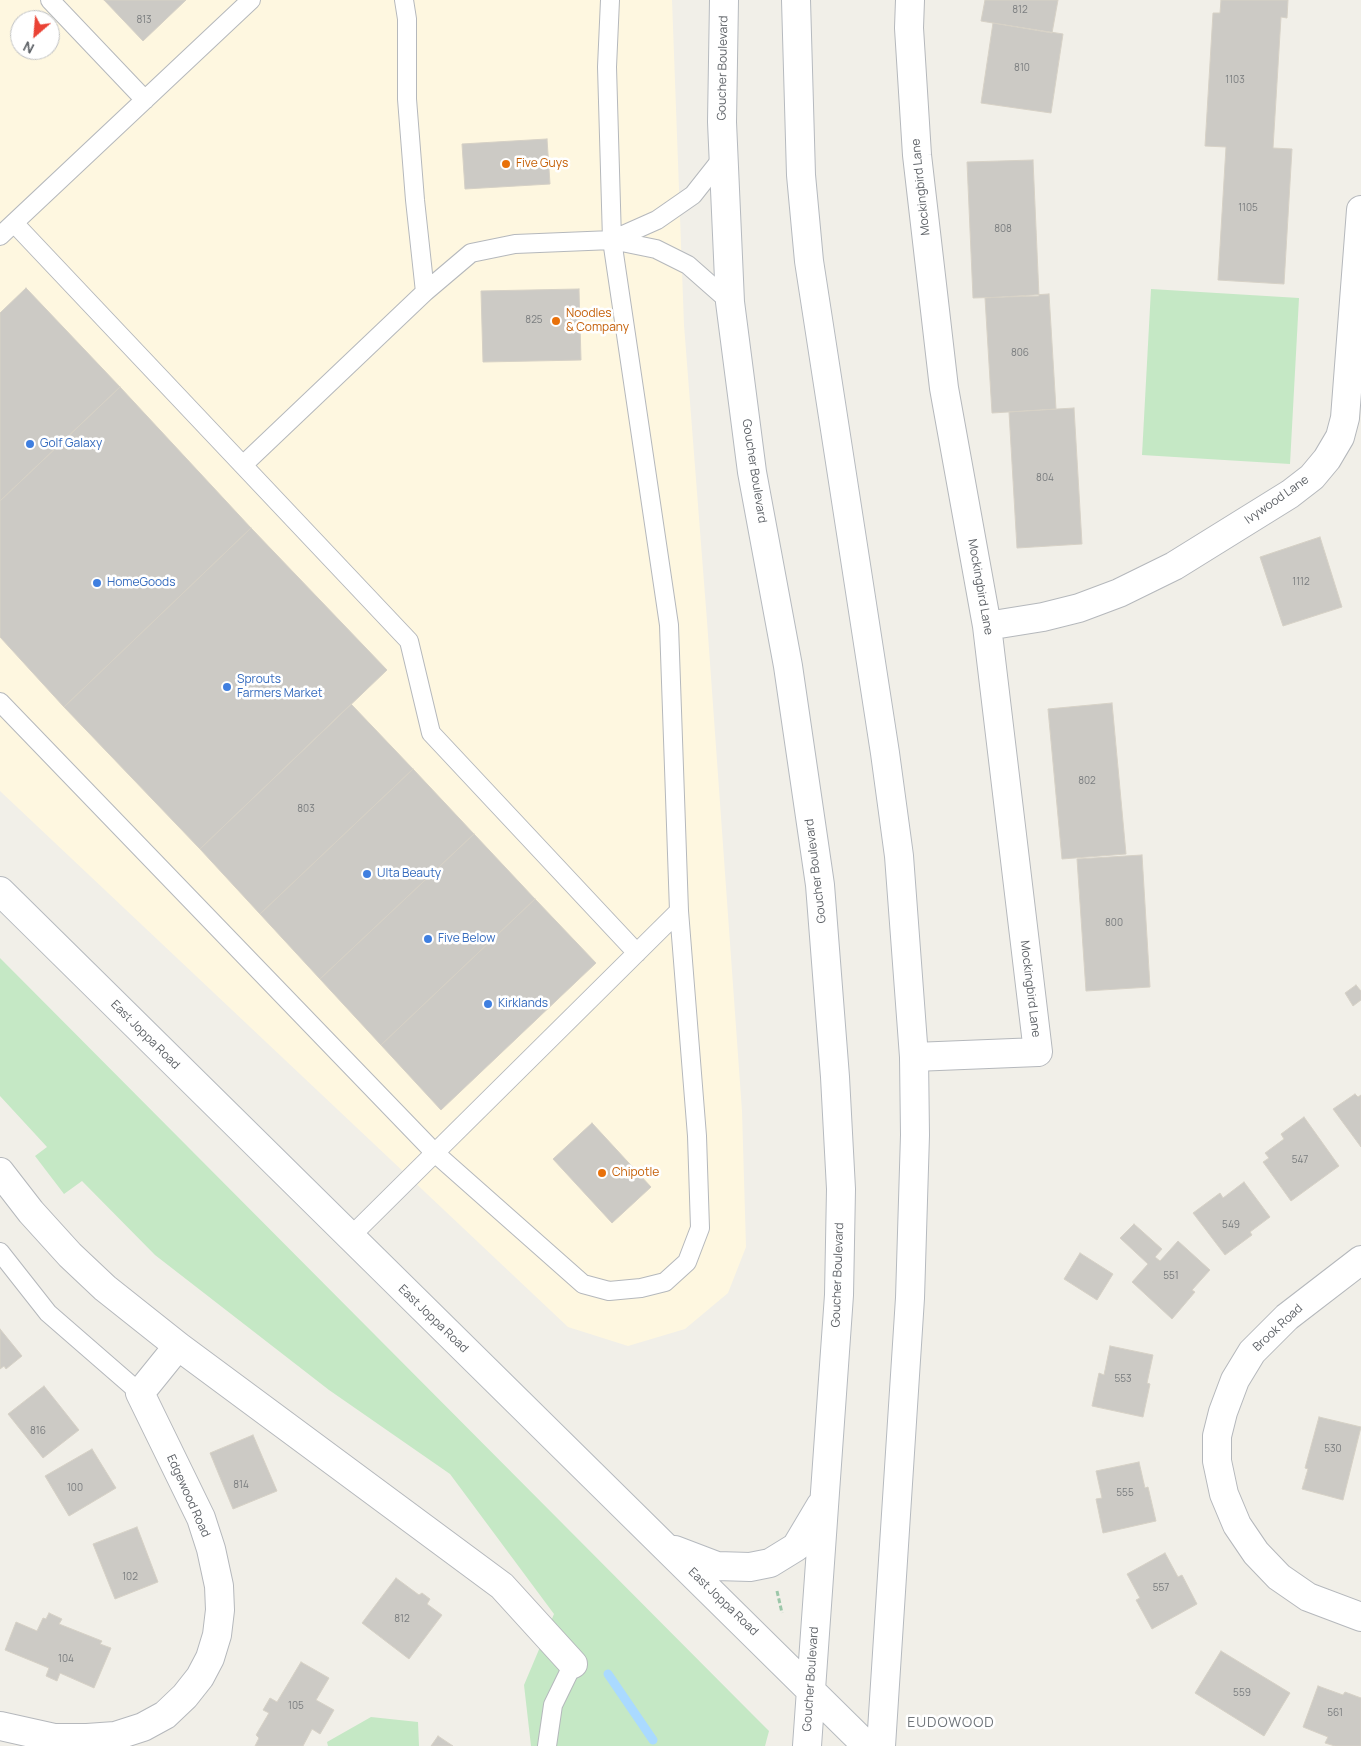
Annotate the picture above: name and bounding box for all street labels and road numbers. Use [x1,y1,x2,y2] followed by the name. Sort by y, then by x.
[715,15,731,121] street label: Goucher Boulevard
[909,138,933,236] street label: Mockingbird Lane
[739,418,769,524] street label: Goucher Boulevard
[1242,473,1312,527] street label: Ivywood Lane
[964,538,996,636] street label: Mockingbird Lane
[802,818,830,924] street label: Goucher Boulevard
[1017,940,1043,1038] street label: Mockingbird Lane
[108,998,182,1072] street label: East Joppa Road
[829,1222,847,1328] street label: Goucher Boulevard
[395,1282,471,1356] street label: East Joppa Road
[1250,1301,1306,1355] street label: Brook Road
[163,1452,213,1540] street label: Edgewood Road
[685,1565,761,1639] street label: East Joppa Road
[800,1626,822,1732] street label: Goucher Boulevard

